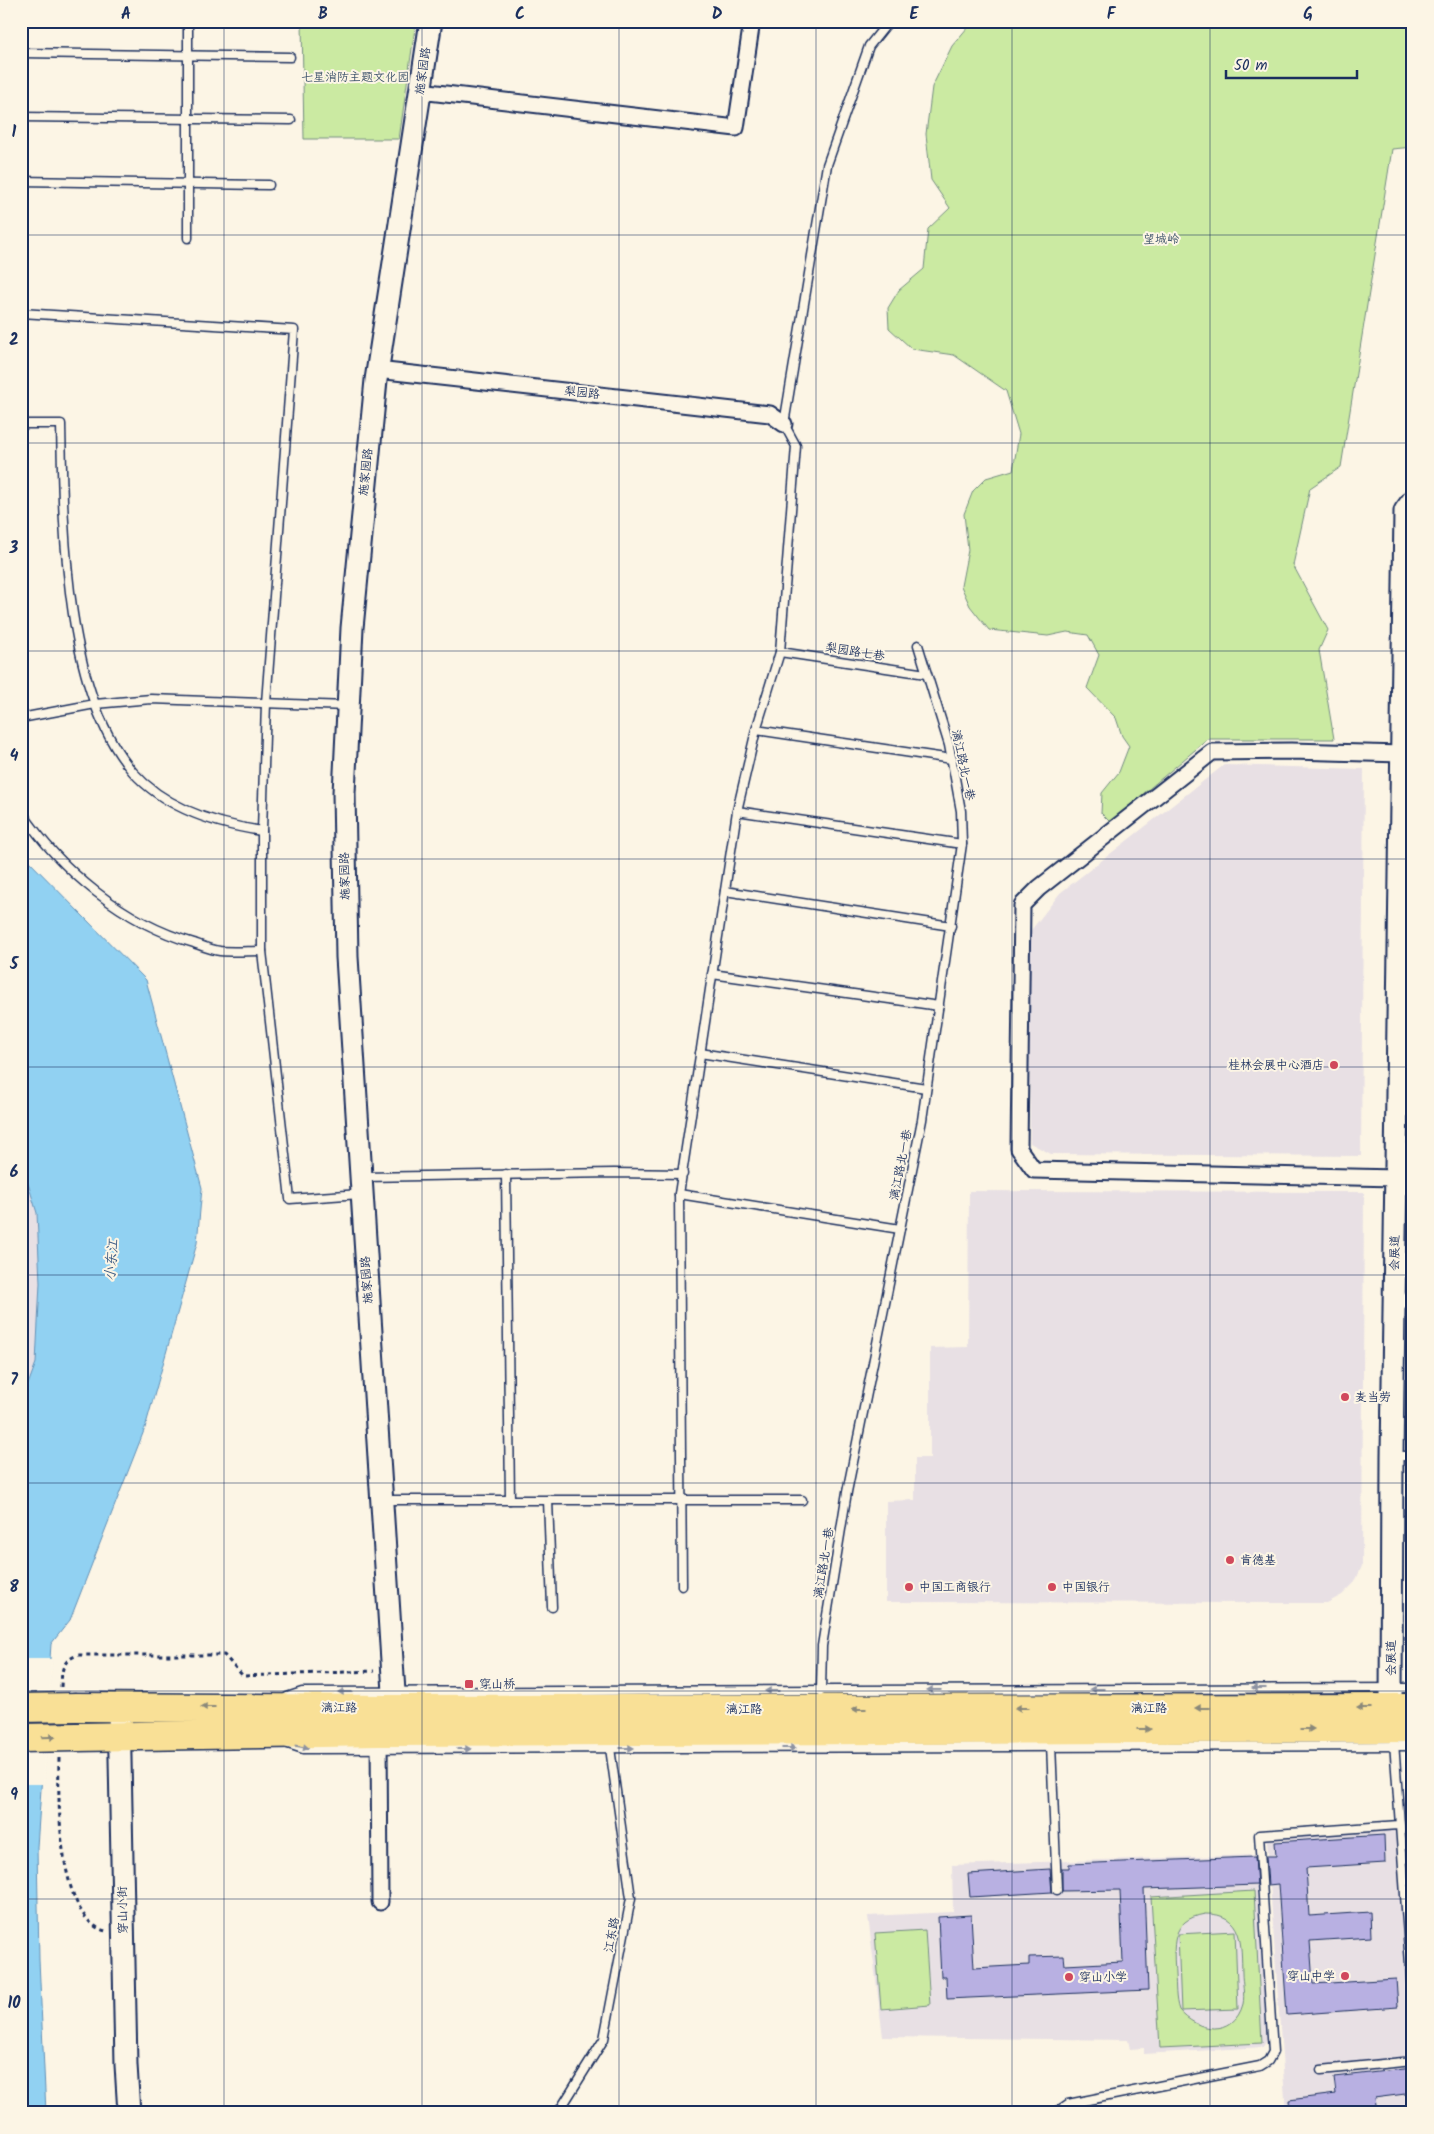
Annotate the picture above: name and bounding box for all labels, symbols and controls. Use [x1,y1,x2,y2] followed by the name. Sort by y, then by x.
[121,2,131,27] text: A
[318,2,328,27] text: B
[515,2,525,27] text: C
[712,2,723,27] text: D
[910,2,920,27] text: E
[1107,2,1117,27] text: F
[1303,2,1313,27] text: G
[410,46,436,96] street label: 施家园路
[1226,48,1358,80] scale bar
[1234,54,1268,78] text: 50 m
[301,68,409,87] park label: 七星消防主题文化园
[12,120,17,145] text: 1
[1143,230,1180,249] park label: 望城岭
[9,328,19,353] text: 2
[563,382,601,404] street label: 梨园路
[354,447,378,497] street label: 施家园路
[9,536,19,561] text: 3
[824,638,886,666] street label: 梨园路七巷
[946,728,980,802] street label: 漓江路北一巷
[10,744,19,769] text: 4
[335,852,355,900] street label: 施家园路
[9,952,20,977] text: 5
[1228,1056,1324,1075] place label: 桂林会展中心酒店
[1328,1059,1340,1071] marker: 桂林会展中心酒店
[885,1128,917,1202] street label: 漓江路北一巷
[10,1160,19,1185] text: 6
[1385,1235,1405,1271] street label: 会展道
[99,1237,125,1282] water label: 小东江
[356,1255,378,1305] street label: 施家园路
[10,1368,18,1393] text: 7
[1355,1388,1391,1407] place label: 麦当劳
[1339,1391,1351,1403] marker: 麦当劳
[809,1526,839,1600] street label: 漓江路北一巷
[1240,1551,1276,1570] place label: 肯德基
[1224,1554,1236,1566] marker: 肯德基
[9,1575,19,1600] text: 8
[919,1578,991,1597] place label: 中国工商银行
[1062,1578,1110,1597] place label: 中国银行
[903,1581,915,1593] marker: 中国工商银行
[1046,1581,1058,1593] marker: 中国银行
[1382,1640,1401,1676] street label: 会展道
[479,1675,516,1694] place label: 穿山桥
[463,1678,475,1690] marker: 穿山桥
[1251,1684,1267,1692] one-way arrow
[1088,1685,1104,1693] one-way arrow
[926,1686,942,1694] one-way arrow
[763,1687,779,1695] one-way arrow
[337,1688,353,1696] one-way arrow
[321,1698,357,1718] street label: 漓江路
[1131,1699,1167,1718] street label: 漓江路
[726,1700,762,1719] street label: 漓江路
[199,1703,215,1711] one-way arrow
[1013,1704,1029,1712] one-way arrow
[1193,1704,1209,1712] one-way arrow
[1356,1704,1372,1712] one-way arrow
[851,1705,867,1713] one-way arrow
[1137,1725,1153,1733] one-way arrow
[1299,1725,1315,1733] one-way arrow
[41,1733,57,1741] one-way arrow
[294,1744,310,1752] one-way arrow
[619,1744,635,1752] one-way arrow
[781,1744,797,1752] one-way arrow
[456,1745,472,1753] one-way arrow
[10,1783,18,1808] text: 9
[113,1886,133,1934] street label: 穿山小街
[599,1916,625,1954] street label: 江东路
[1287,1967,1335,1986] place label: 穿山中学
[1079,1968,1127,1987] place label: 穿山小学
[1339,1970,1351,1982] marker: 穿山中学
[1063,1971,1075,1983] marker: 穿山小学
[7,1991,21,2016] text: 10

